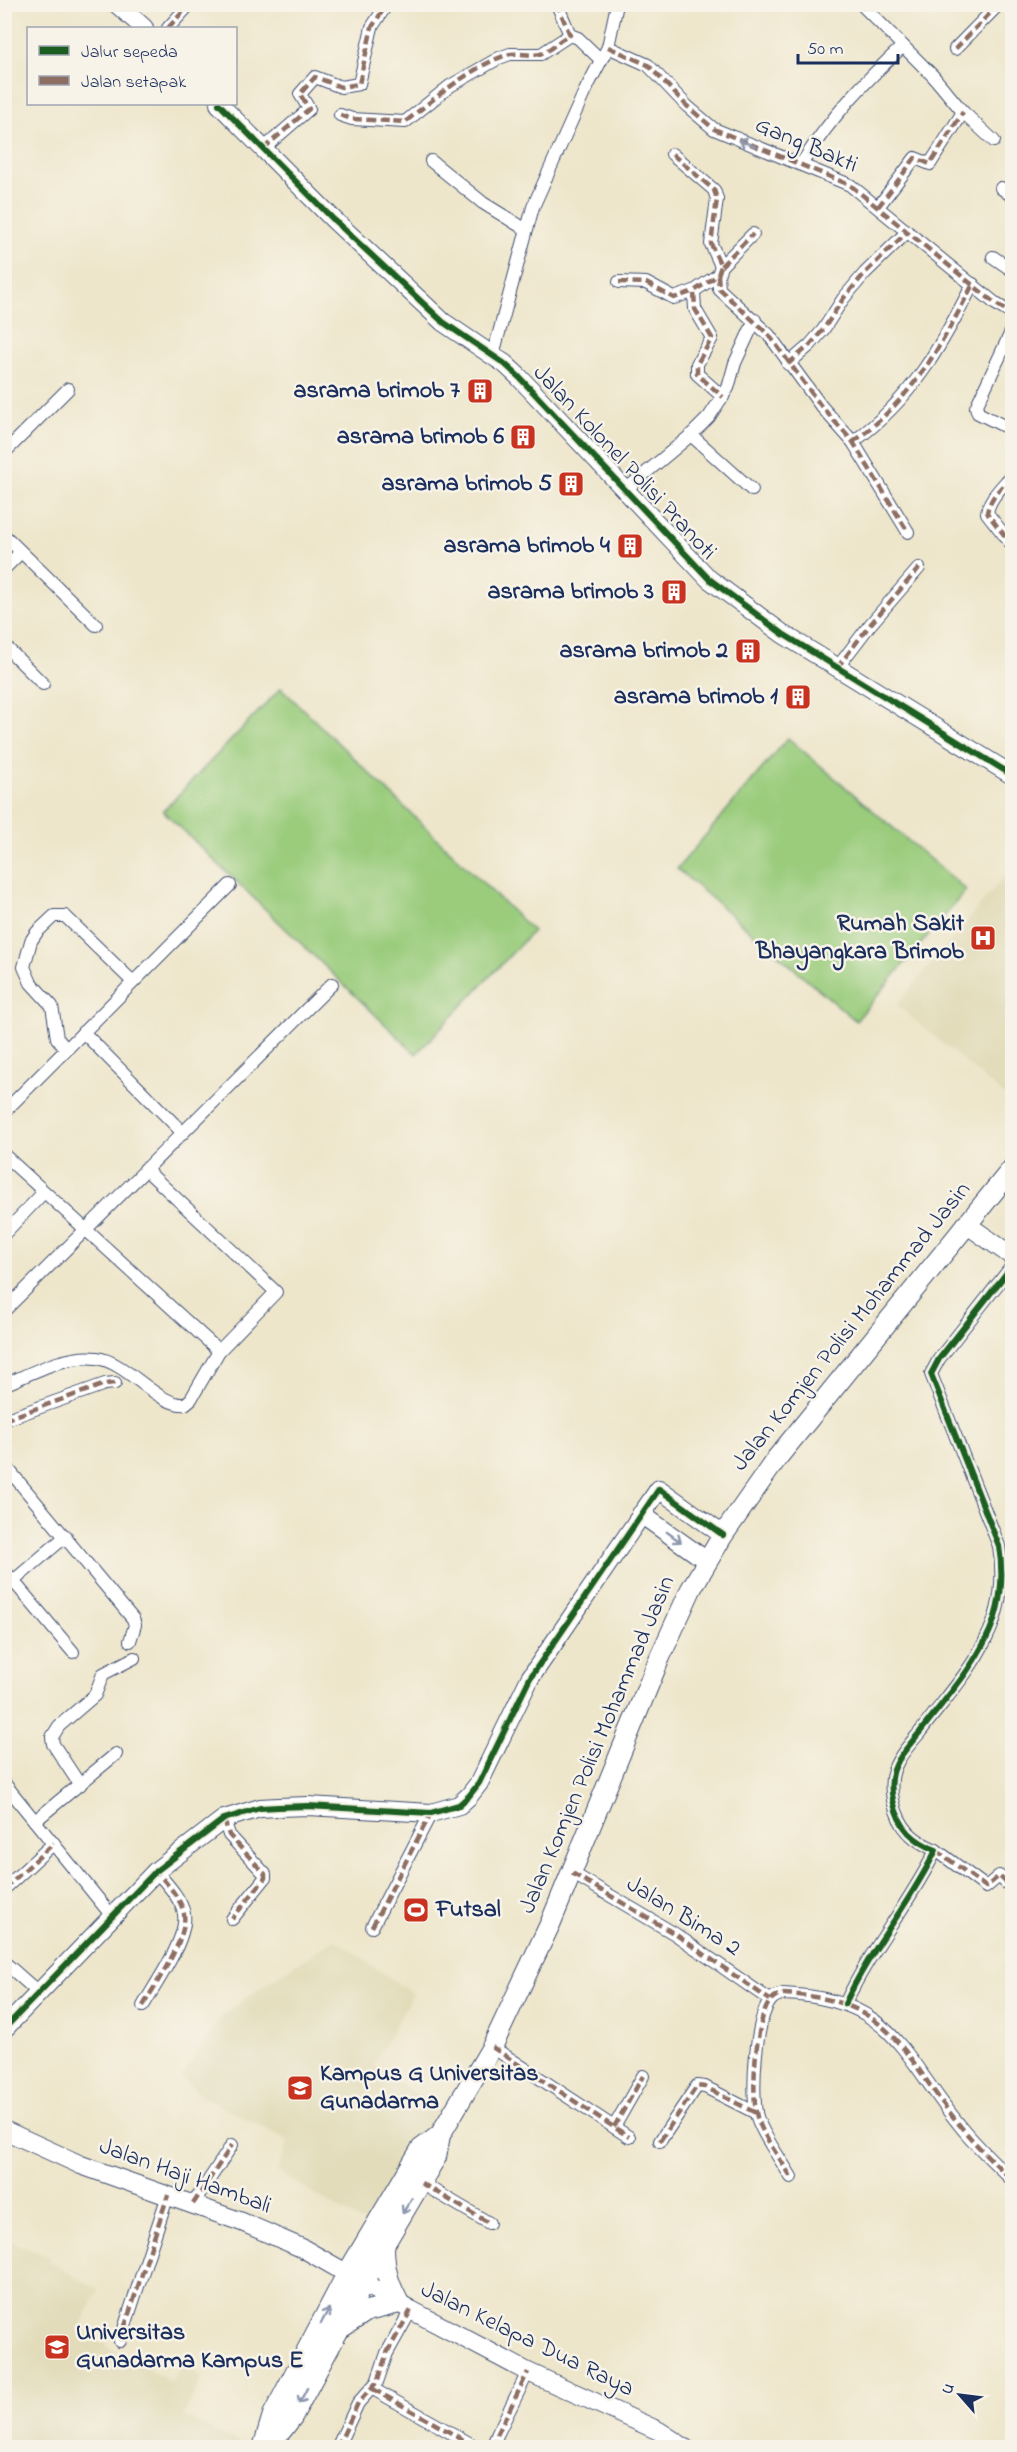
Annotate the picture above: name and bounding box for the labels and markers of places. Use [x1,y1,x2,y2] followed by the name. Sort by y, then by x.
[293,374,461,409] place label: asrama brimob 7
[465,376,495,406] building icon: asrama brimob 7
[337,420,504,455] place label: asrama brimob 6
[508,422,538,452] building icon: asrama brimob 6
[382,467,552,502] place label: asrama brimob 5
[556,469,586,499] building icon: asrama brimob 5
[443,529,610,564] place label: asrama brimob 4
[615,531,645,561] building icon: asrama brimob 4
[487,575,654,610] place label: asrama brimob 3
[659,577,689,607] building icon: asrama brimob 3
[559,634,728,669] place label: asrama brimob 2
[733,636,763,666] building icon: asrama brimob 2
[614,680,778,715] place label: asrama brimob 1
[783,682,813,712] building icon: asrama brimob 1
[755,907,965,971] place label: Rumah Sakit Bhayangkara Brimob
[968,923,998,953] hospital icon: Rumah Sakit Bhayangkara Brimob
[435,1893,501,1928] place label: Futsal
[401,1895,431,1925] sports icon: Futsal
[320,2057,538,2120] place label: Kampus G Universitas Gunadarma
[285,2073,315,2103] school or university icon: Kampus G Universitas Gunadarma
[76,2316,304,2379] place label: Universitas Gunadarma Kampus E
[42,2332,72,2362] school or university icon: Universitas Gunadarma Kampus E

